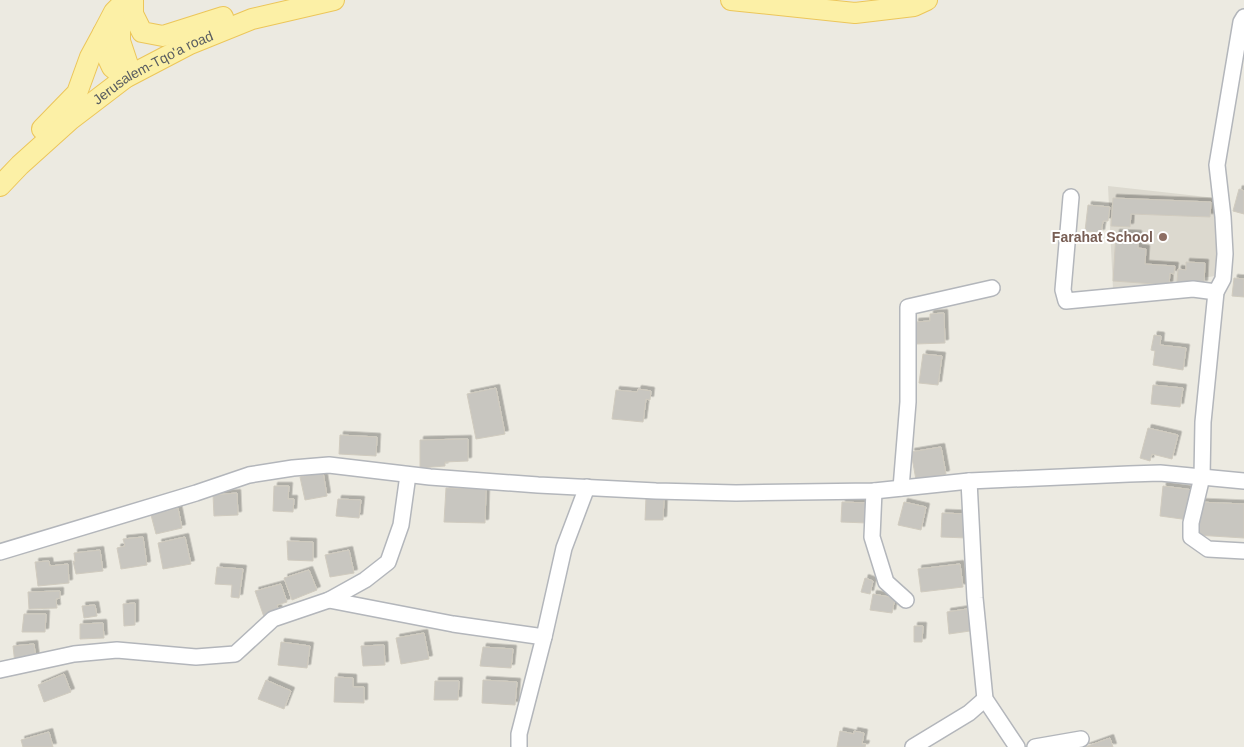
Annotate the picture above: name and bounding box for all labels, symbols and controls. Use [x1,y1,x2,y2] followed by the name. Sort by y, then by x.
[90,28,215,108] street label: Jerusalem-Tqo'a road
[1052,229,1153,245] place label: Farahat School
[1157,231,1169,243] marker: Farahat School

